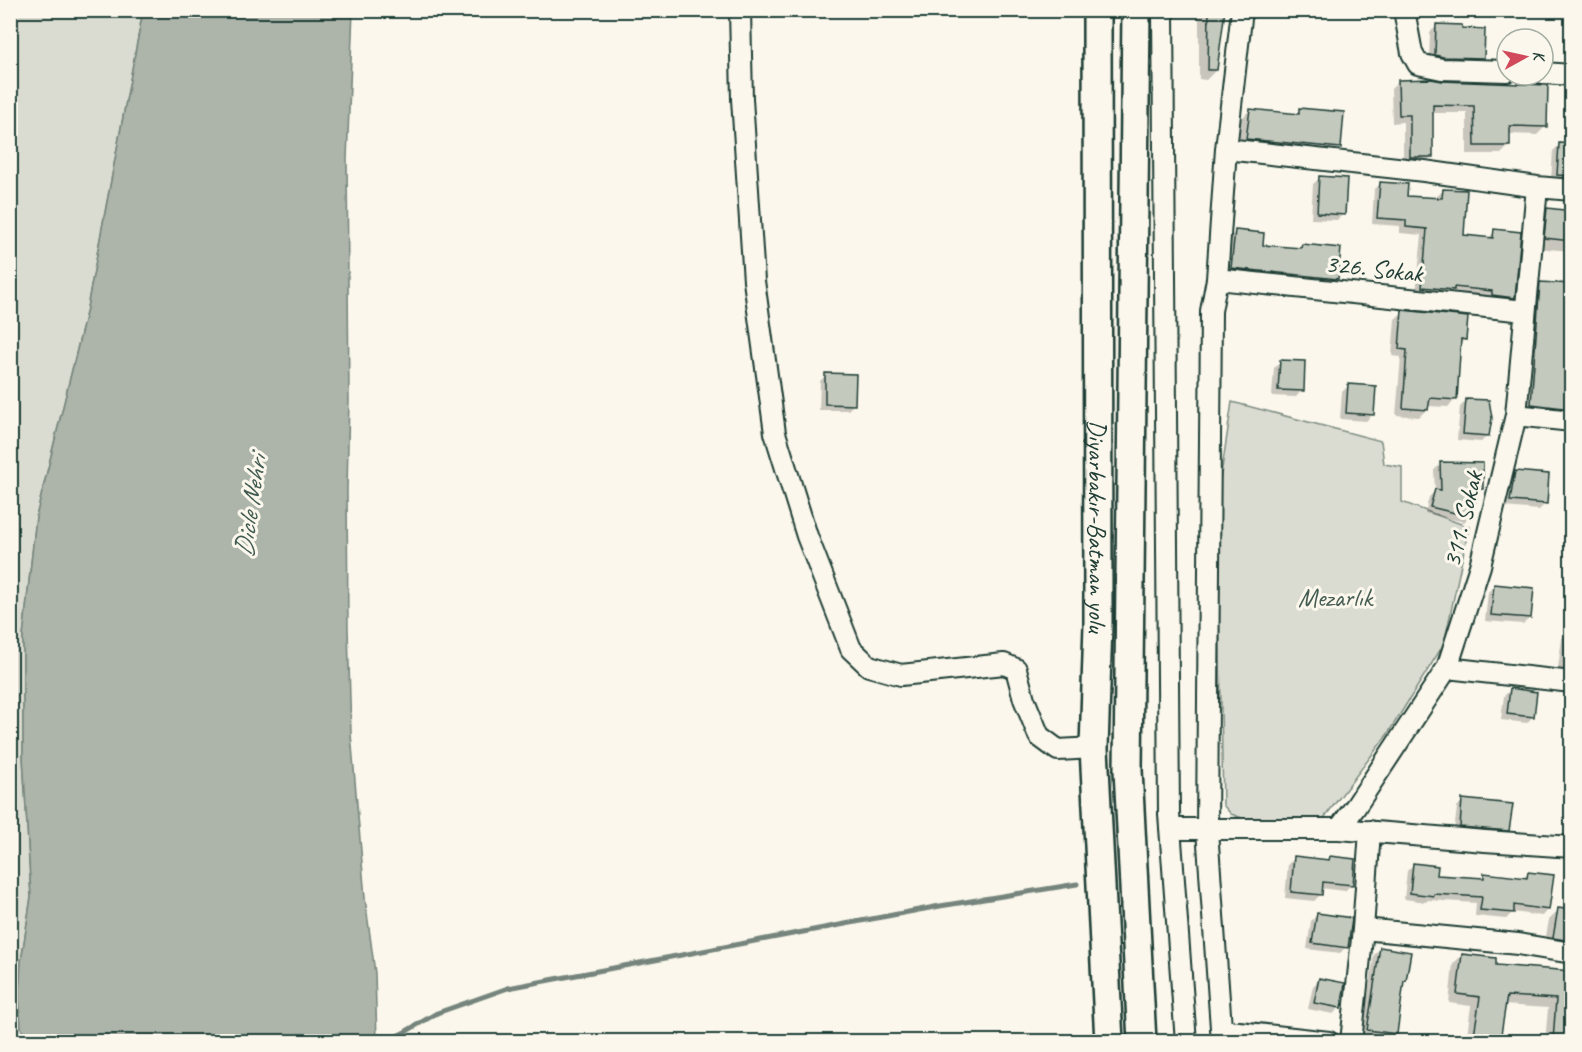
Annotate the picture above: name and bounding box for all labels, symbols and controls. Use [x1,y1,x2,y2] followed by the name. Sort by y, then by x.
[1495,27,1555,87] north arrow
[1528,50,1550,64] text: K
[1324,247,1426,290] street label: 326. Sokak
[1081,419,1114,634] street label: Diyarbakır-Batman yolu
[226,446,275,559] water label: Dicle Nehri
[1435,466,1491,570] street label: 311. Sokak
[1298,581,1374,614] park label: Mezarlık

